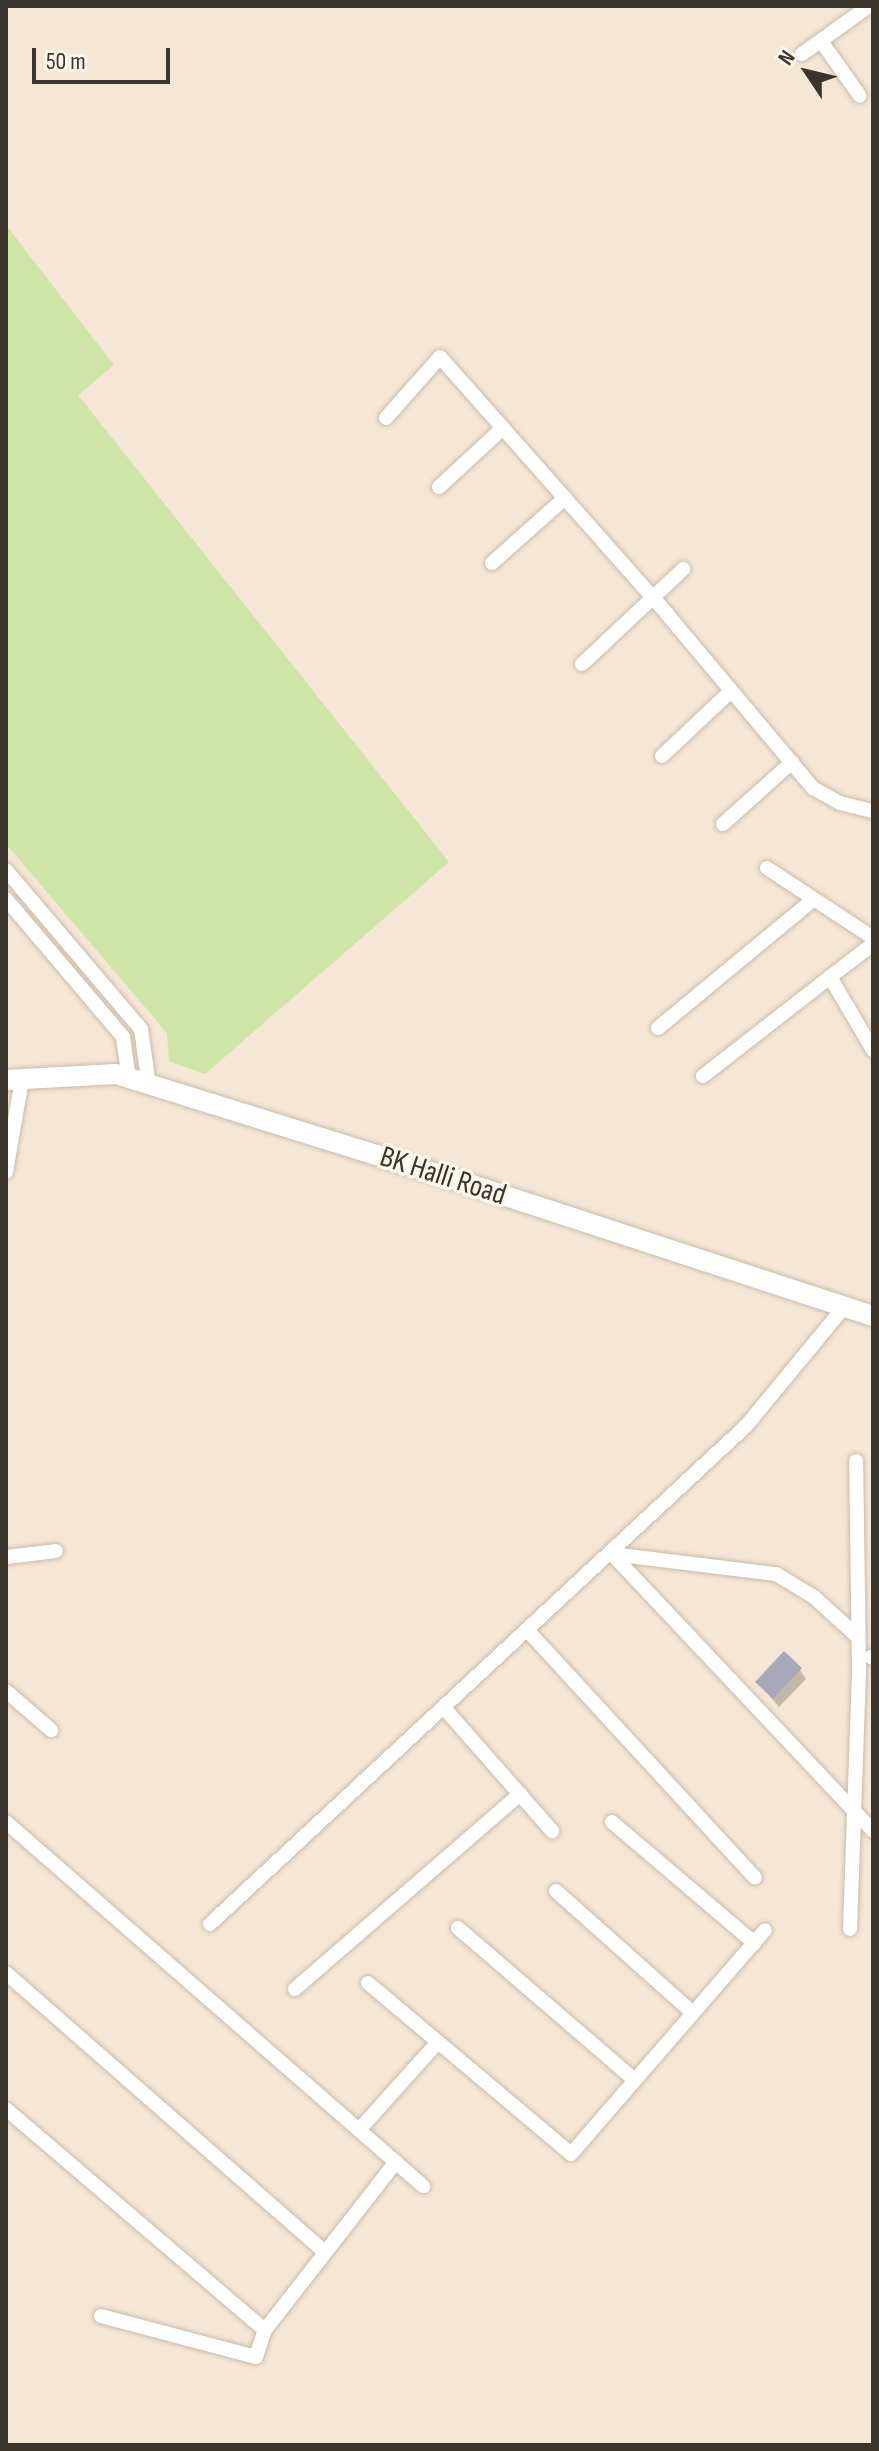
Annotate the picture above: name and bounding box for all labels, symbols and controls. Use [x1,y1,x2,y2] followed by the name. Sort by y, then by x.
[36,32,174,82] scale bar
[767,32,847,112] north arrow
[773,45,801,71] text: N
[46,47,86,76] text: 50 m
[375,1139,511,1213] street label: BK Halli Road

